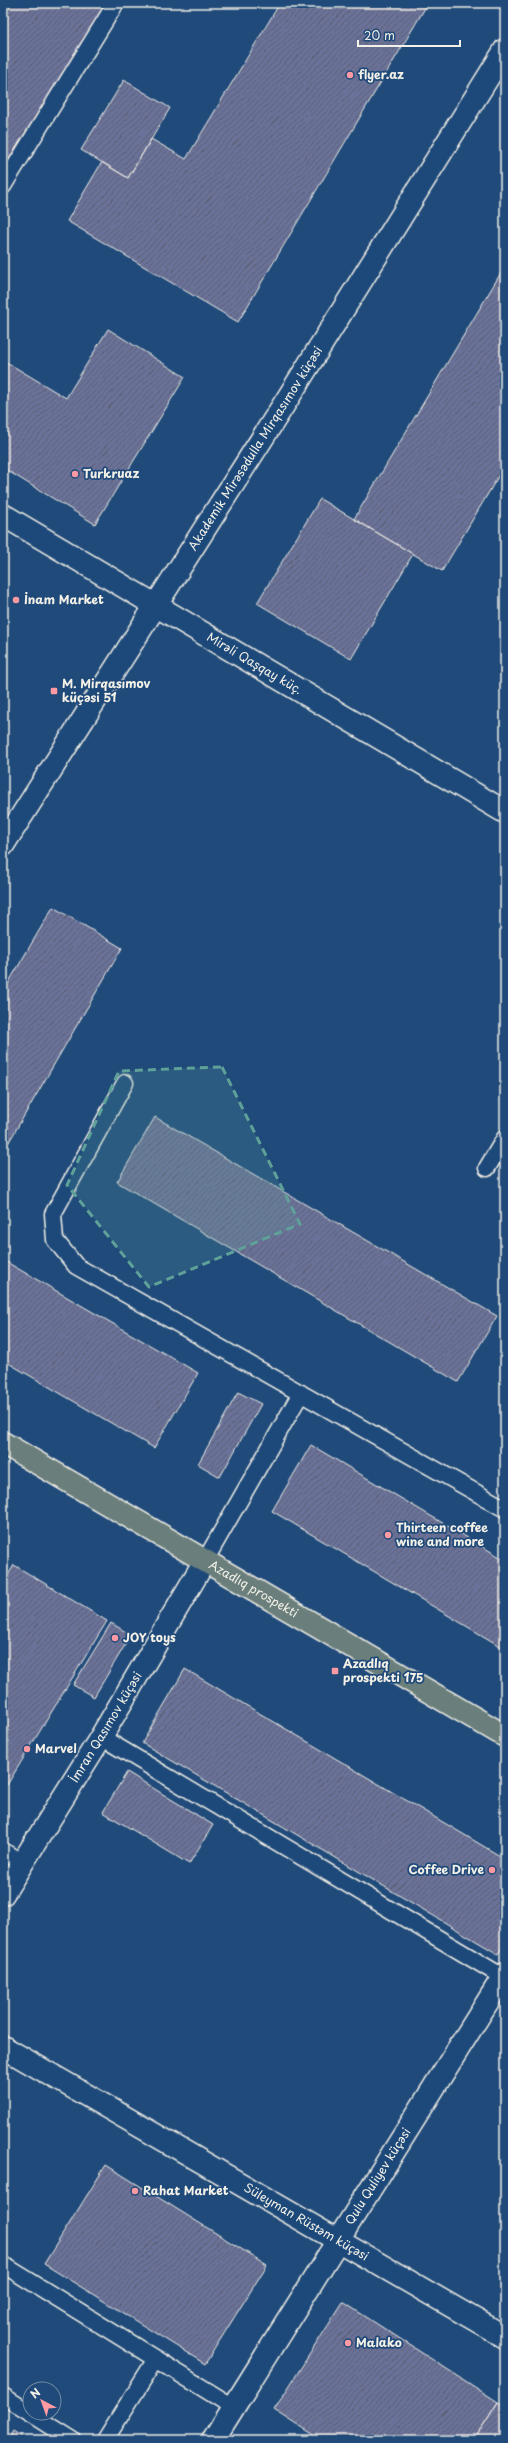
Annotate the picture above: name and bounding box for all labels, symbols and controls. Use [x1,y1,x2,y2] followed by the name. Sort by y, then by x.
[358,22,460,48] scale bar
[364,26,395,44] text: 20 m
[358,65,404,83] place label: flyer.az
[345,70,355,80] marker: flyer.az
[183,342,326,554] street label: Akademik Mirəsədulla Mirqasımov küçəsi
[83,464,140,482] place label: Turkruaz
[70,469,80,479] marker: Turkruaz
[24,590,104,608] place label: İnam Market
[11,595,21,605] marker: İnam Market
[204,628,306,698] street label: Mirəli Qaşqay küç.
[62,674,150,706] place label: M. Mirqasımov küçəsi 51
[49,686,59,696] marker: M. Mirqasımov küçəsi 51
[396,1518,488,1550] place label: Thirteen coffee wine and more
[383,1530,393,1540] marker: Thirteen coffee wine and more
[206,1555,302,1621] street label: Azadlıq prospekti
[123,1628,176,1646] place label: JOY toys
[110,1633,120,1643] marker: JOY toys
[343,1654,424,1686] place label: Azadlıq prospekti 175
[330,1666,340,1676] marker: Azadlıq prospekti 175
[65,1668,146,1786] street label: İmran Qasımov küçəsi
[35,1739,77,1757] place label: Marvel
[22,1744,32,1754] marker: Marvel
[409,1860,484,1878] place label: Coffee Drive
[487,1865,497,1875] marker: Coffee Drive
[340,2124,414,2228] street label: Qulu Quliyev küçəsi
[241,2178,372,2264] street label: Süleyman Rüstəm küçəsi
[143,2181,229,2199] place label: Rahat Market
[130,2186,140,2196] marker: Rahat Market
[356,2333,402,2351] place label: Malako
[343,2338,353,2348] marker: Malako
[22,2381,62,2421] north arrow
[26,2384,44,2402] text: N

